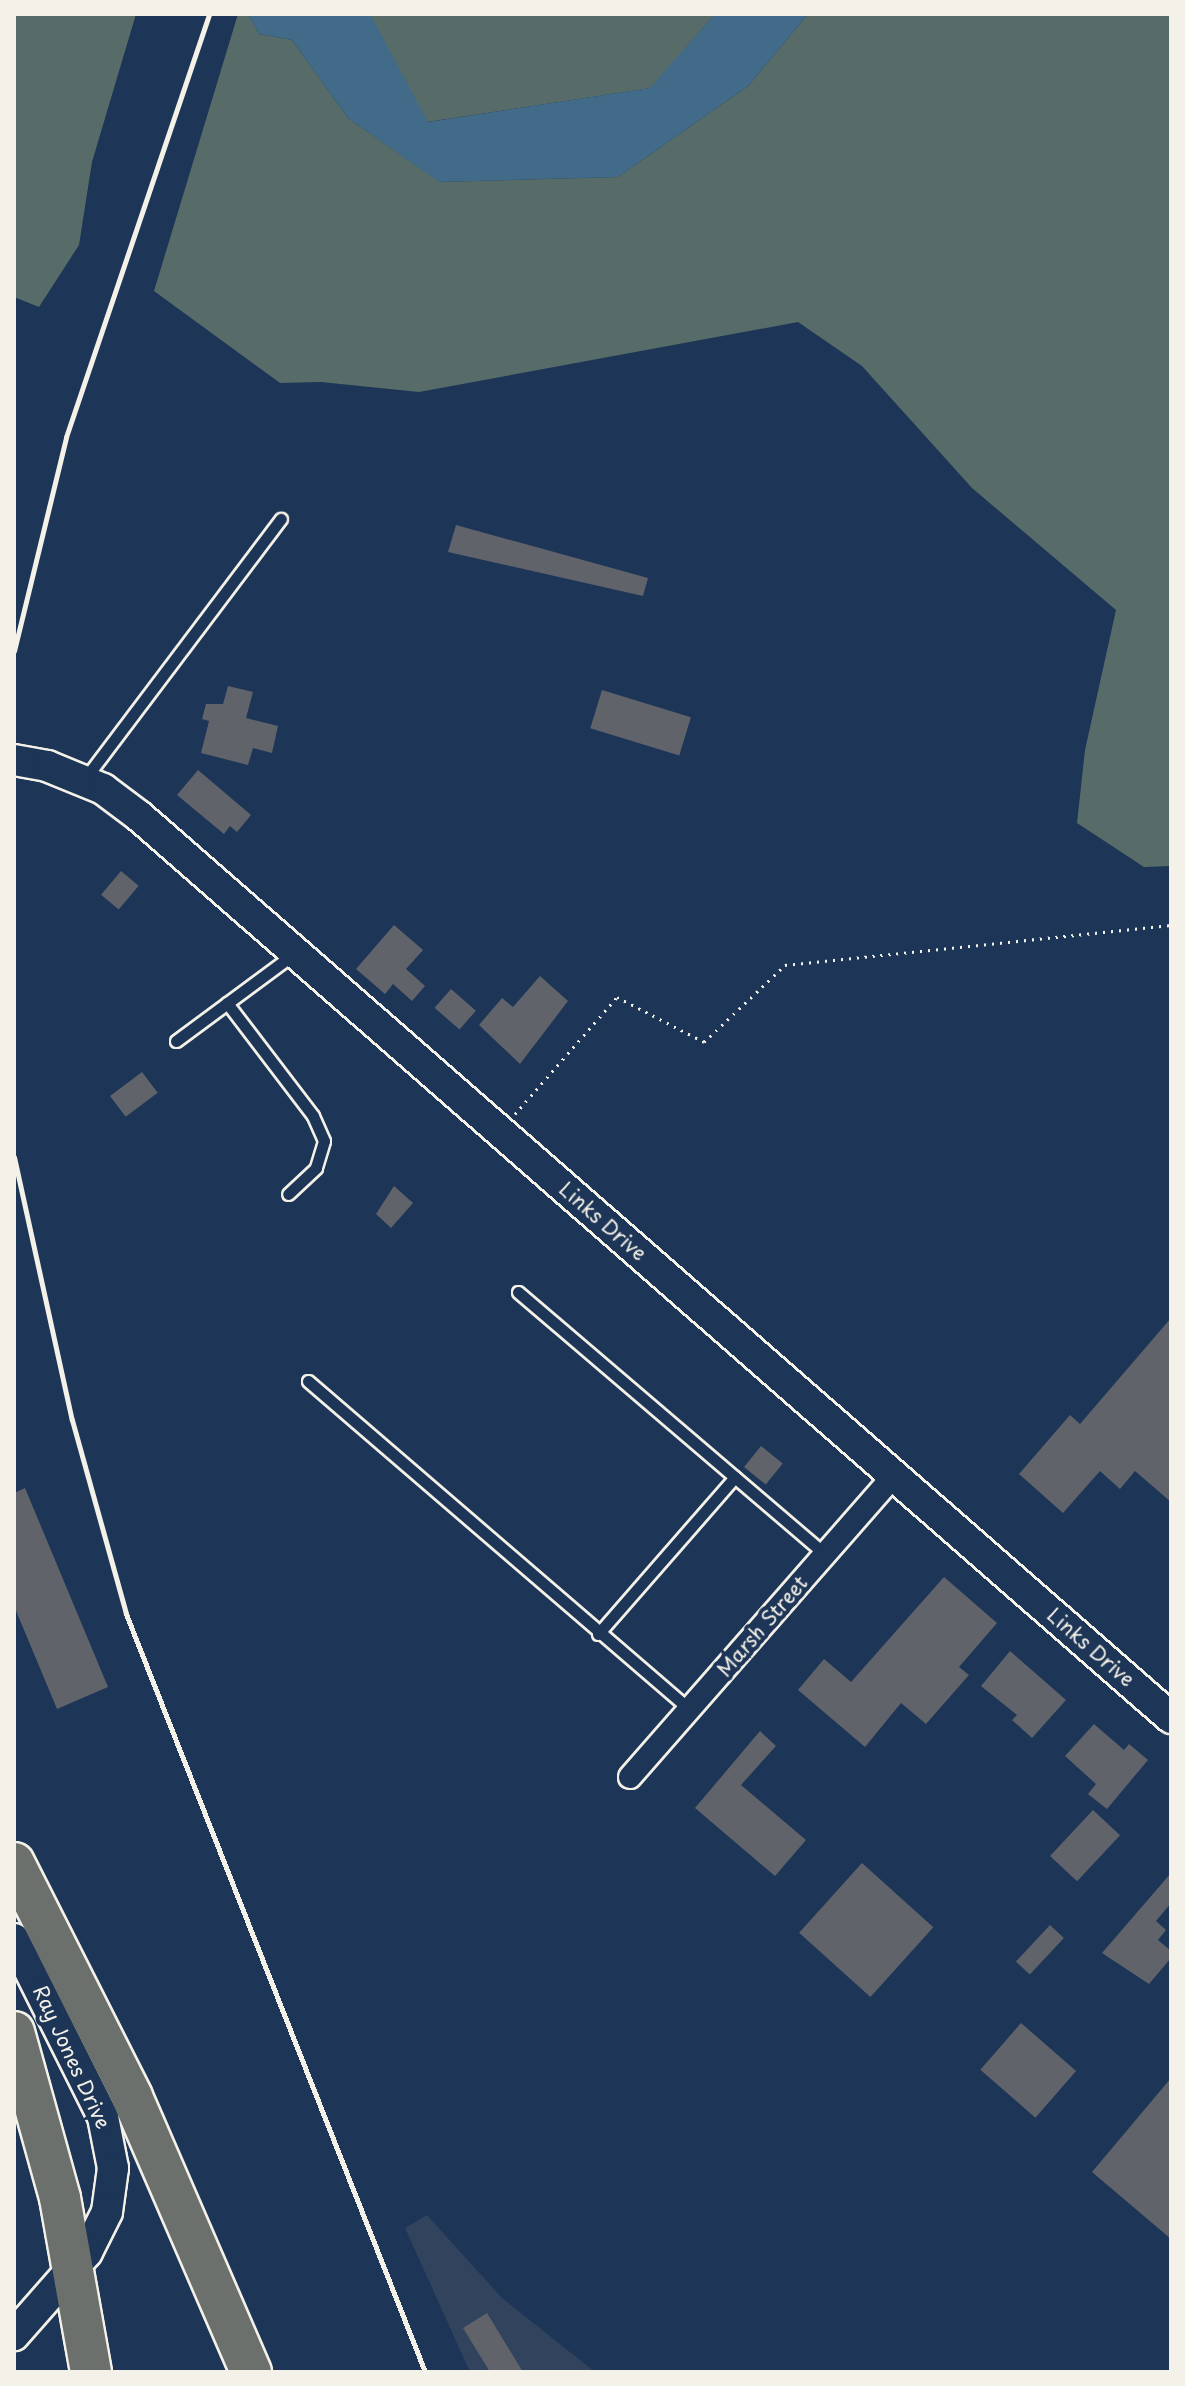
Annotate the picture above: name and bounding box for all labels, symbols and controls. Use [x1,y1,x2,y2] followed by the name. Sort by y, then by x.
[554,1176,652,1266] street label: Links Drive
[711,1570,813,1682] street label: Marsh Street
[1042,1602,1140,1692] street label: Links Drive
[28,1981,116,2133] street label: Ray Jones Drive

